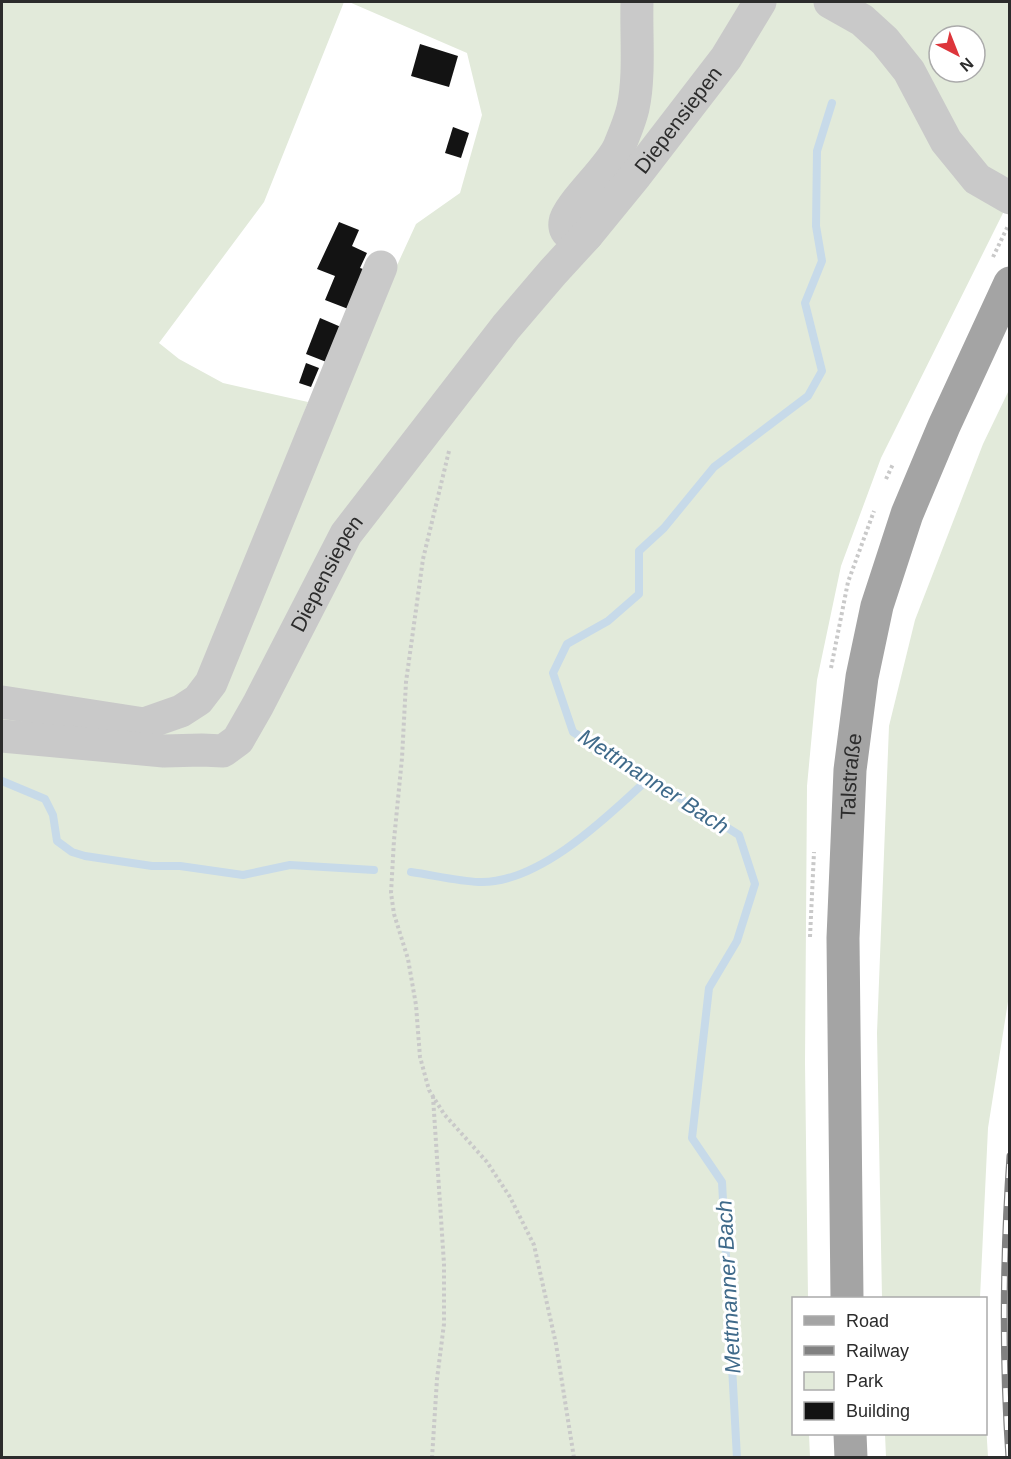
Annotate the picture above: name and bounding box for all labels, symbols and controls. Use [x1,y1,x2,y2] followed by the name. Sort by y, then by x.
[927,24,987,84] north arrow
[957,55,977,75] text: N
[630,62,726,178] street label: Diepensiepen
[286,511,367,635] street label: Diepensiepen
[574,724,733,839] water label: Mettmanner Bach
[836,732,866,820] street label: Talstraße
[711,1200,746,1374] water label: Mettmanner Bach
[792,1297,987,1435] legend
[846,1311,889,1331] text: Road
[846,1341,909,1361] text: Railway
[846,1371,884,1391] text: Park
[846,1401,910,1421] text: Building

